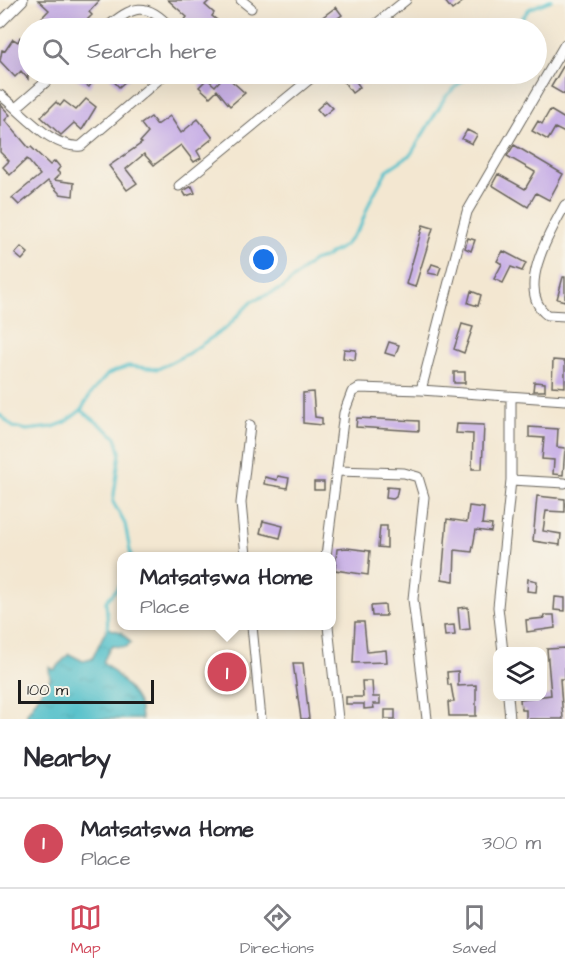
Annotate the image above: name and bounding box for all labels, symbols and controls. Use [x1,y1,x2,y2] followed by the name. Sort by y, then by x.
[18,18,547,84] search box
[39,35,72,68] icon: search
[87,36,217,67] text: Search here
[249,245,278,274] your location
[117,552,336,630] popup
[140,562,313,593] text: Matsatswa Home
[140,593,190,621] text: Place
[493,647,547,701] map controls
[493,647,547,701] button: layers
[208,650,246,694] pin: 1
[18,677,154,704] scale bar
[27,679,68,701] text: 100 m
[24,740,111,776] text: Nearby
[81,814,254,845] text: Matsatswa Home
[42,829,45,857] text: 1
[482,829,541,857] text: 300 m
[81,845,131,873] text: Place
[69,901,102,959] tab: Map
[240,901,314,959] tab: Directions
[452,901,496,959] tab: Saved

